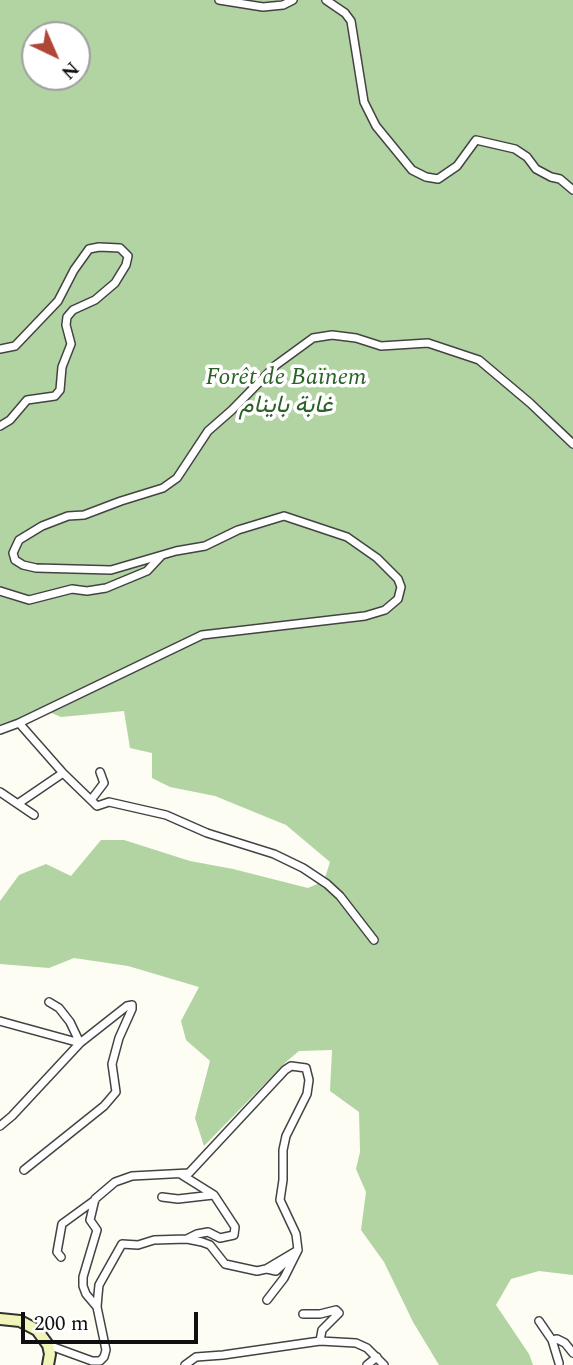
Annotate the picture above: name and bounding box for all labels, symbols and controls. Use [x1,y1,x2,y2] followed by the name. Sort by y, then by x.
[21,21,91,91] north arrow
[54,54,85,86] text: N
[205,365,367,421] park label: Forêt de Baïnem غابة باينام
[24,1298,201,1342] scale bar
[34,1308,89,1340] text: 200 m

